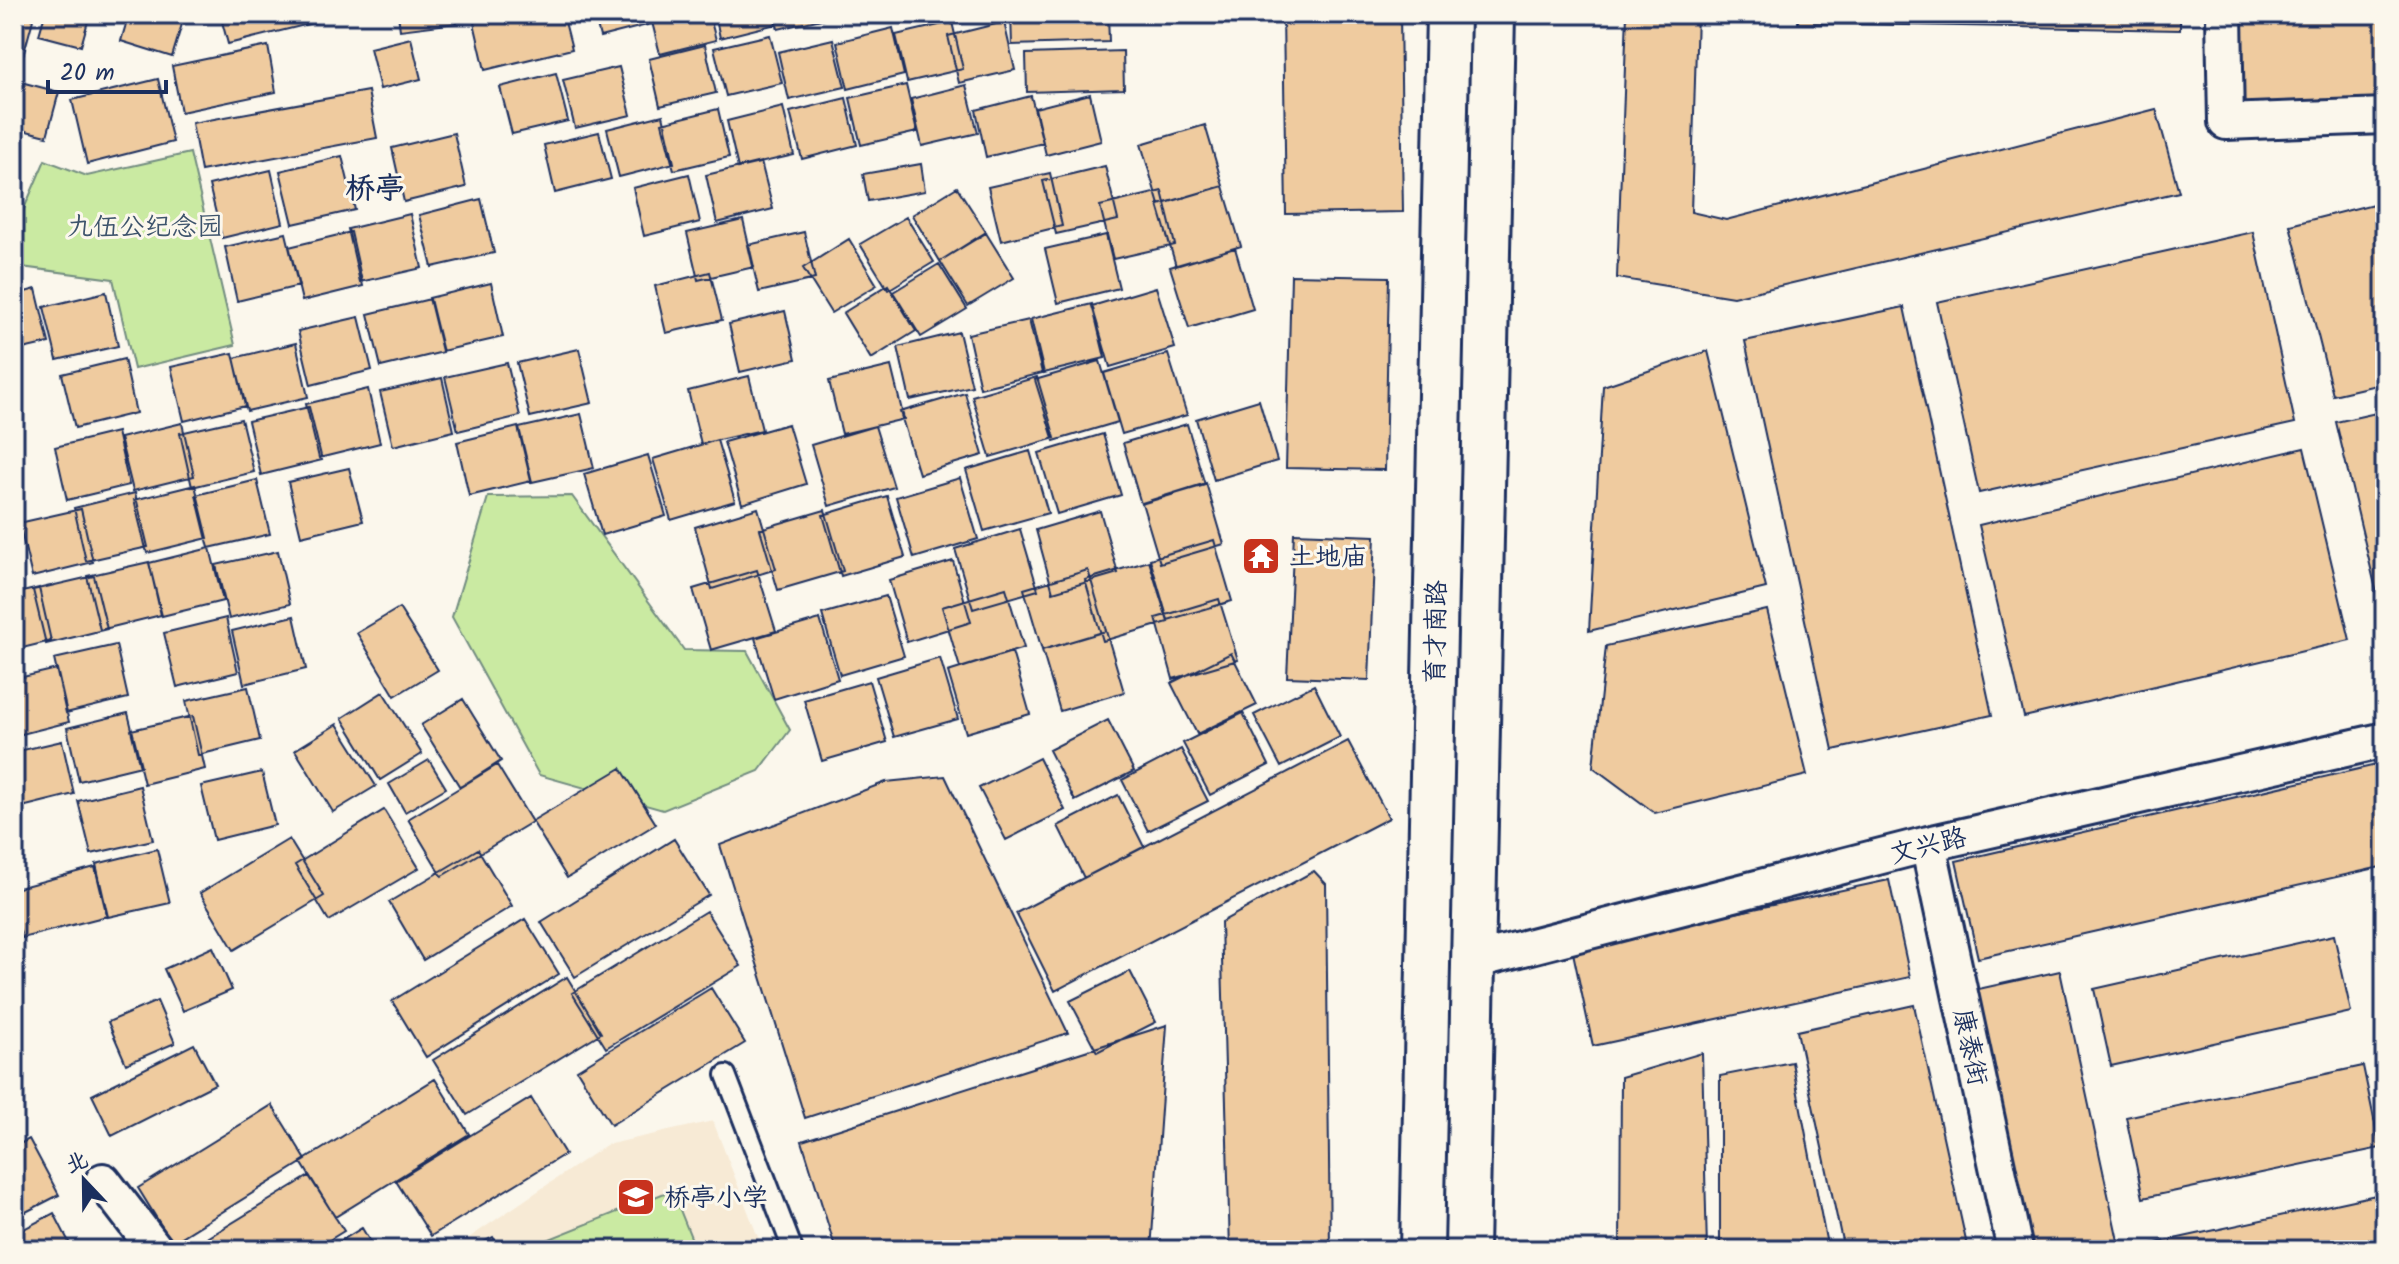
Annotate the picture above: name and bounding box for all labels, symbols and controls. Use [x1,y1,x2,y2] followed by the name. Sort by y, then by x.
[48,44,166,94] scale bar
[60,54,115,93] text: 20 m
[345,166,405,214] district label: 桥亭
[67,207,223,249] park label: 九伍公纪念园
[1240,535,1282,577] temple icon: 土地庙
[1289,537,1367,579] place label: 土地庙
[1415,580,1459,684] street label: 育才南路
[1886,817,1971,877] street label: 文兴路
[1940,1005,1998,1090] street label: 康泰街
[44,1140,124,1220] north arrow
[61,1143,94,1184] text: 北
[615,1176,657,1218] school or university icon: 桥亭小学
[664,1178,768,1220] place label: 桥亭小学

